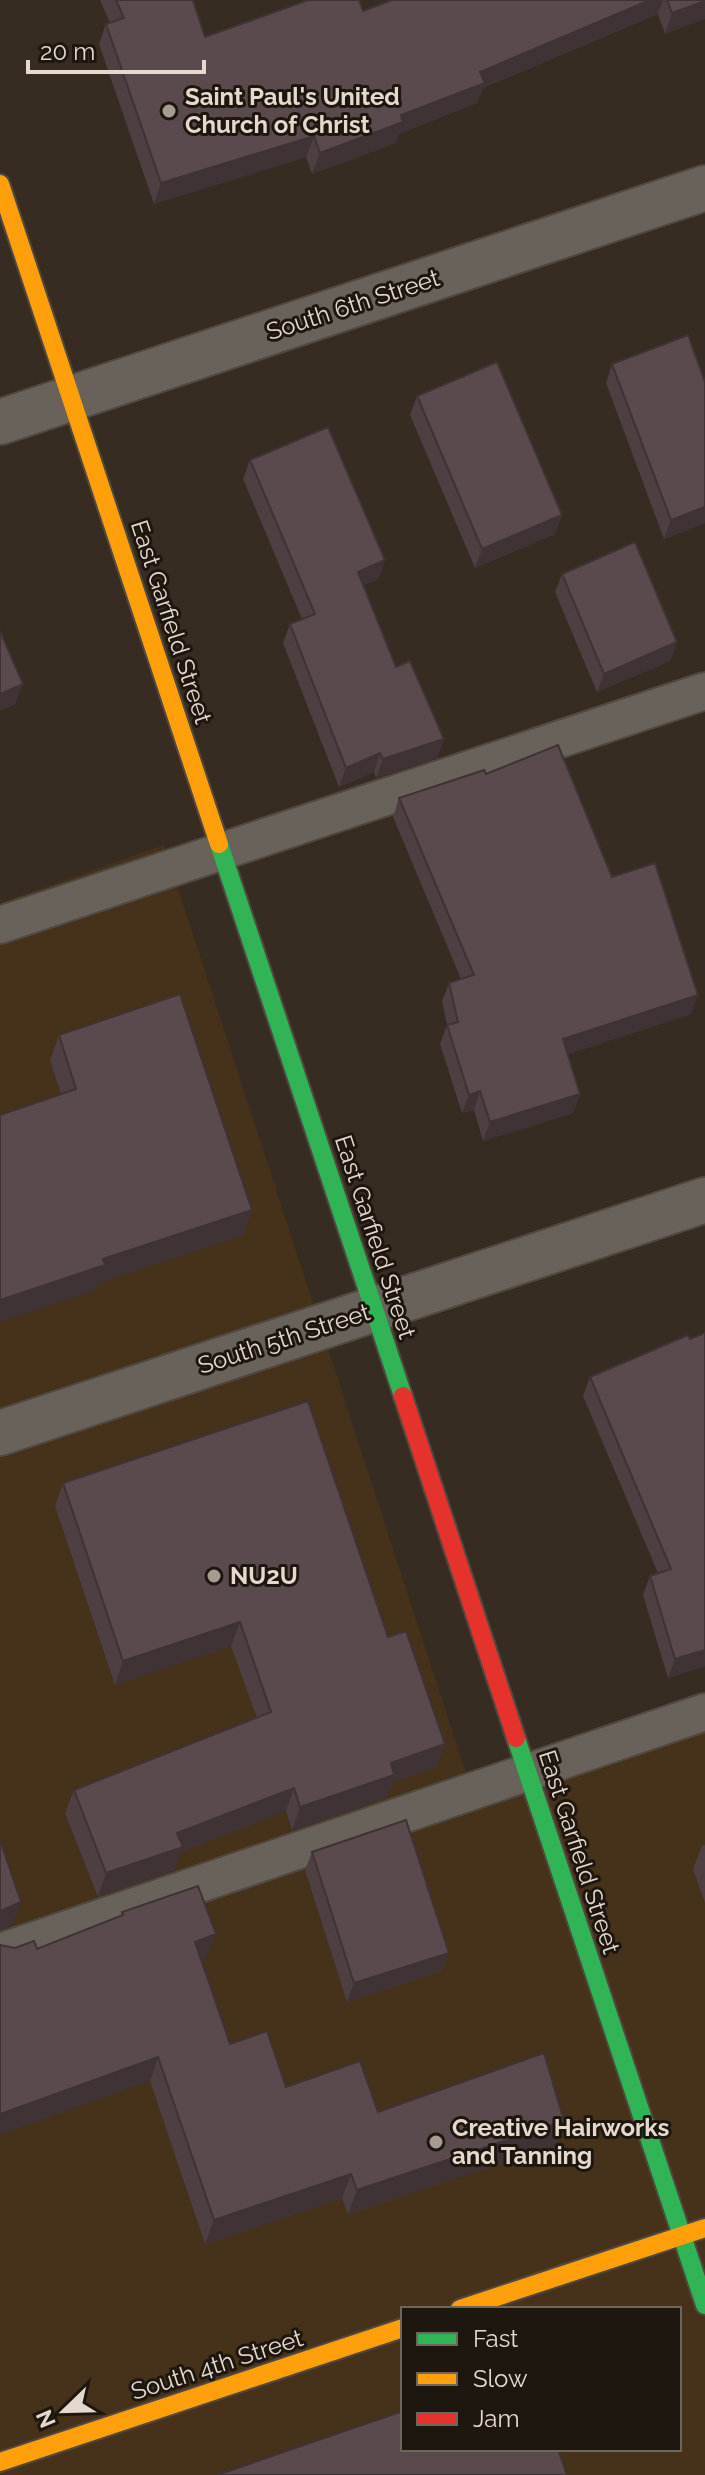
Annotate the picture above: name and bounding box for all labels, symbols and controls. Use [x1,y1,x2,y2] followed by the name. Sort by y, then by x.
[28,24,204,74] scale bar
[40,37,95,66] text: 20 m
[185,82,400,139] place label: Saint Paul's United Church of Christ
[160,102,178,120] marker: Saint Paul's United Church of Christ
[263,263,443,346] street label: South 6th Street
[125,516,218,727] street label: East Garfield Street
[329,1131,422,1342] street label: East Garfield Street
[194,1297,373,1380] street label: South 5th Street
[230,1561,298,1590] place label: NU2U
[205,1567,223,1585] marker: NU2U
[533,1746,626,1957] street label: East Garfield Street
[452,2113,670,2170] place label: Creative Hairworks and Tanning
[427,2133,445,2151] marker: Creative Hairworks and Tanning
[401,2307,681,2451] legend
[127,2323,306,2406] street label: South 4th Street
[473,2324,518,2353] text: Fast
[473,2364,528,2393] text: Slow
[24,2371,104,2451] north arrow
[473,2404,519,2433] text: Jam
[30,2406,61,2432] text: N

